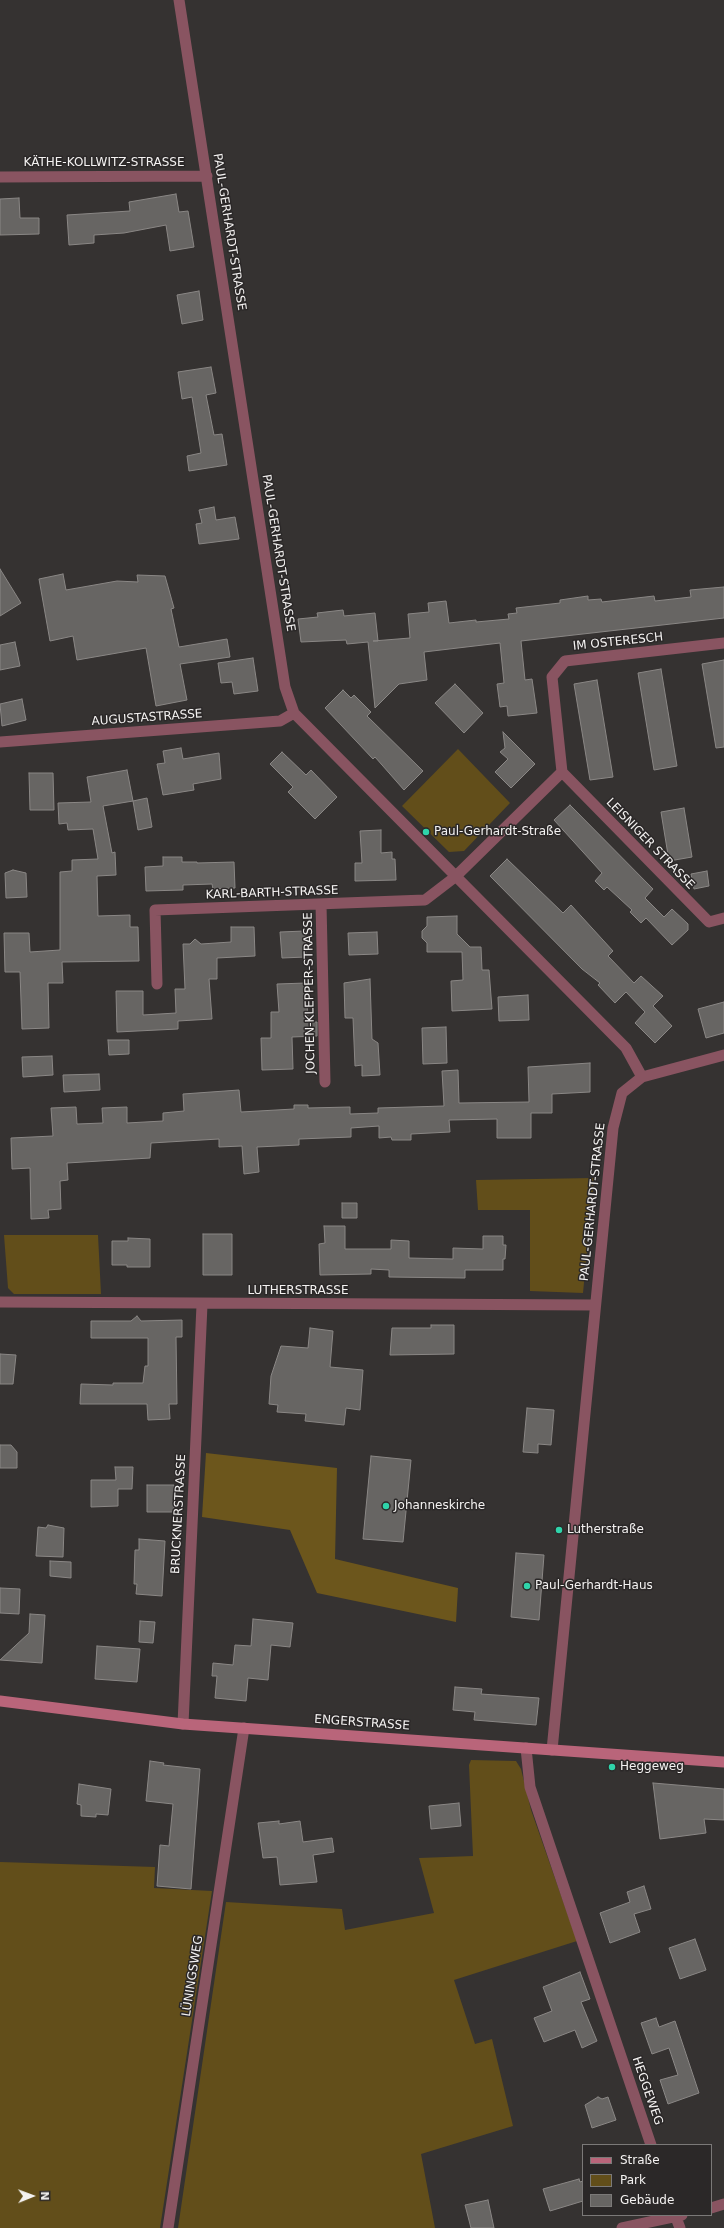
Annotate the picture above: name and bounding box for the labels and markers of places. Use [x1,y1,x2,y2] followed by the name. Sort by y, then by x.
[434,825,561,839] place label: Paul-Gerhardt-Straße
[421,827,431,837] marker: Paul-Gerhardt-Straße
[394,1499,485,1513] place label: Johanneskirche
[381,1501,391,1511] marker: Johanneskirche
[567,1523,644,1537] place label: Lutherstraße
[554,1525,564,1535] marker: Lutherstraße
[535,1579,653,1593] place label: Paul-Gerhardt-Haus
[522,1581,532,1591] marker: Paul-Gerhardt-Haus
[620,1760,684,1774] place label: Heggeweg
[607,1762,617,1772] marker: Heggeweg

